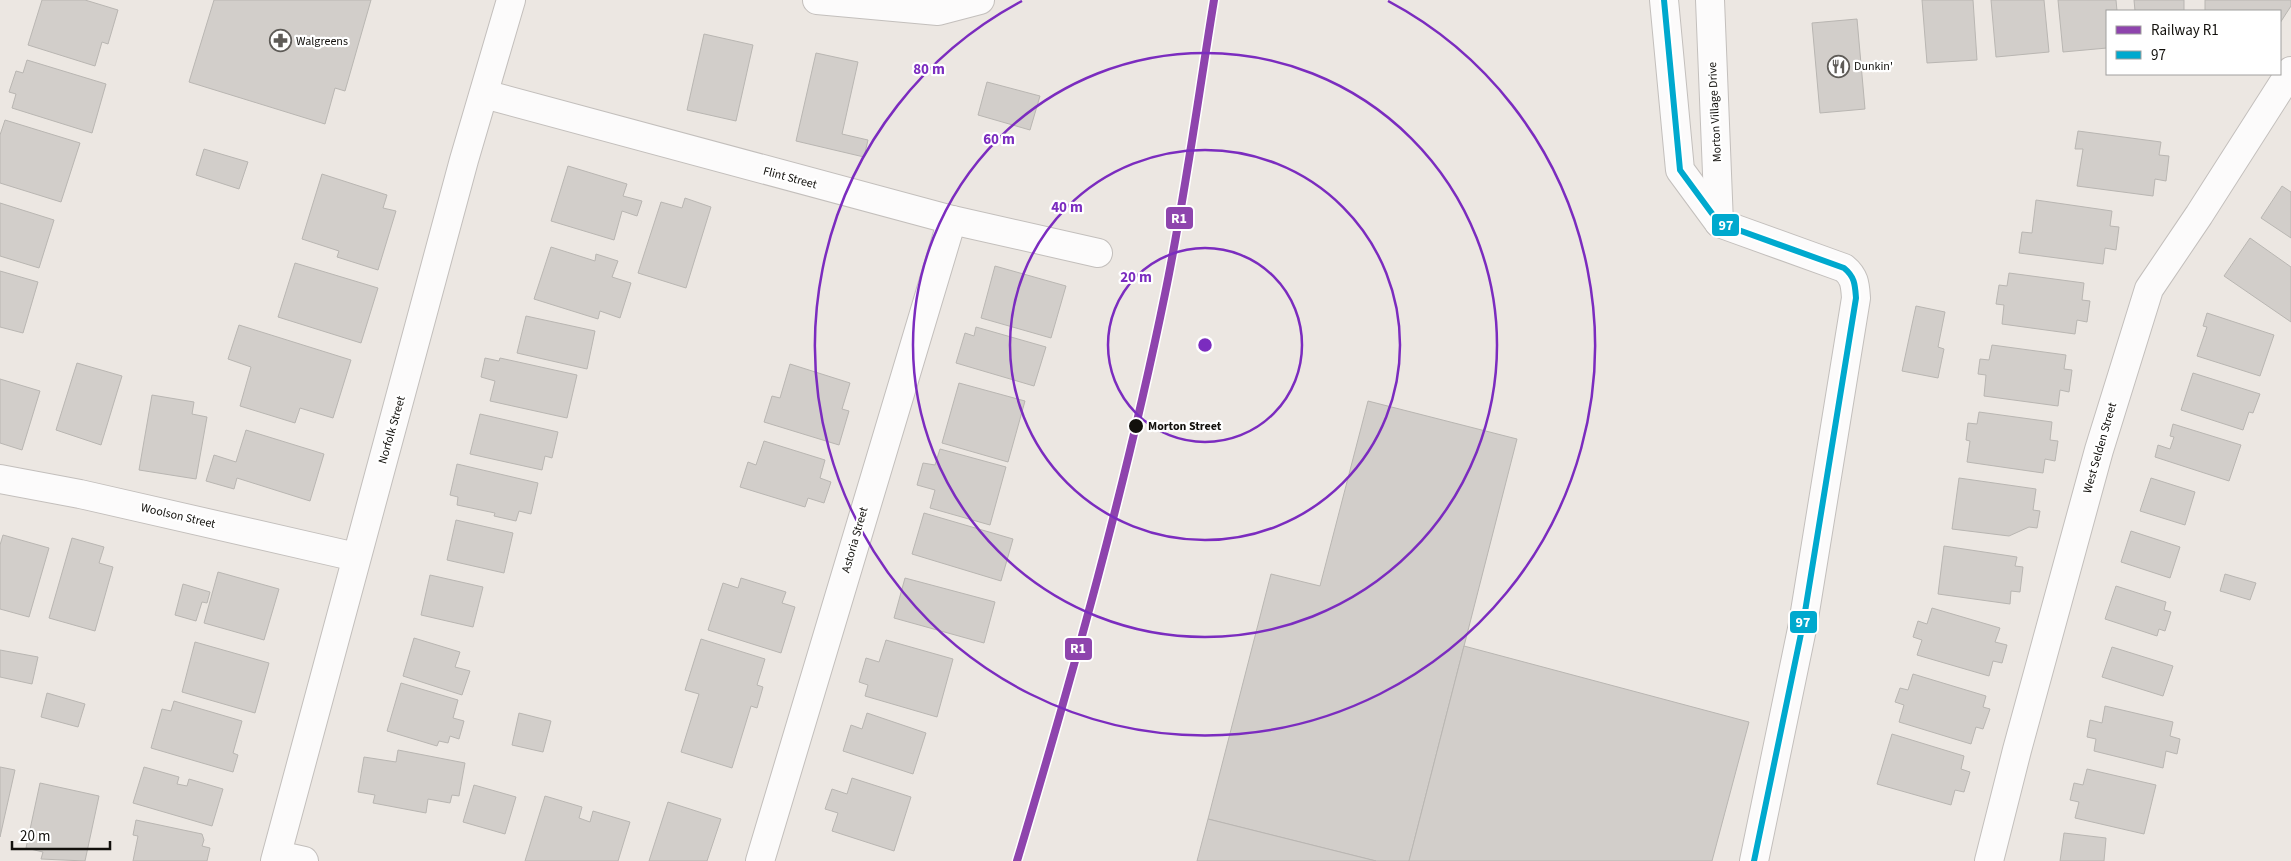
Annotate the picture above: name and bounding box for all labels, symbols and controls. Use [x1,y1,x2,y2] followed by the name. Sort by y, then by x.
[2106,10,2281,75] legend
[2151,20,2219,41] text: Railway R1
[268,29,292,53] pharmacy icon: Walgreens
[296,33,348,50] place label: Walgreens
[2151,45,2166,66] text: 97
[1826,54,1850,78] restaurant icon: Dunkin'
[1854,58,1893,75] place label: Dunkin'
[913,59,945,80] text: 80 m
[1704,61,1726,163] street label: Morton Village Drive
[983,129,1015,150] text: 60 m
[761,163,819,193] street label: Flint Street
[1051,197,1083,218] text: 40 m
[1165,206,1194,230] line badge: R1
[1171,209,1187,229] text: R1
[1711,213,1740,237] line badge: 97
[1719,216,1733,236] text: 97
[1120,267,1152,288] text: 20 m
[1196,336,1214,354] centre of rings
[374,394,410,466] street label: Norfolk Street
[2079,401,2121,495] street label: West Selden Street
[1127,417,1145,435] marker: Morton Street
[1148,418,1222,435] place label: Morton Street
[139,499,217,533] street label: Woolson Street
[838,505,872,575] street label: Astoria Street
[1789,610,1818,634] line badge: 97
[1796,613,1810,633] text: 97
[1064,637,1093,661] line badge: R1
[1070,639,1086,659] text: R1
[12,818,110,850] scale bar
[20,826,50,847] text: 20 m

